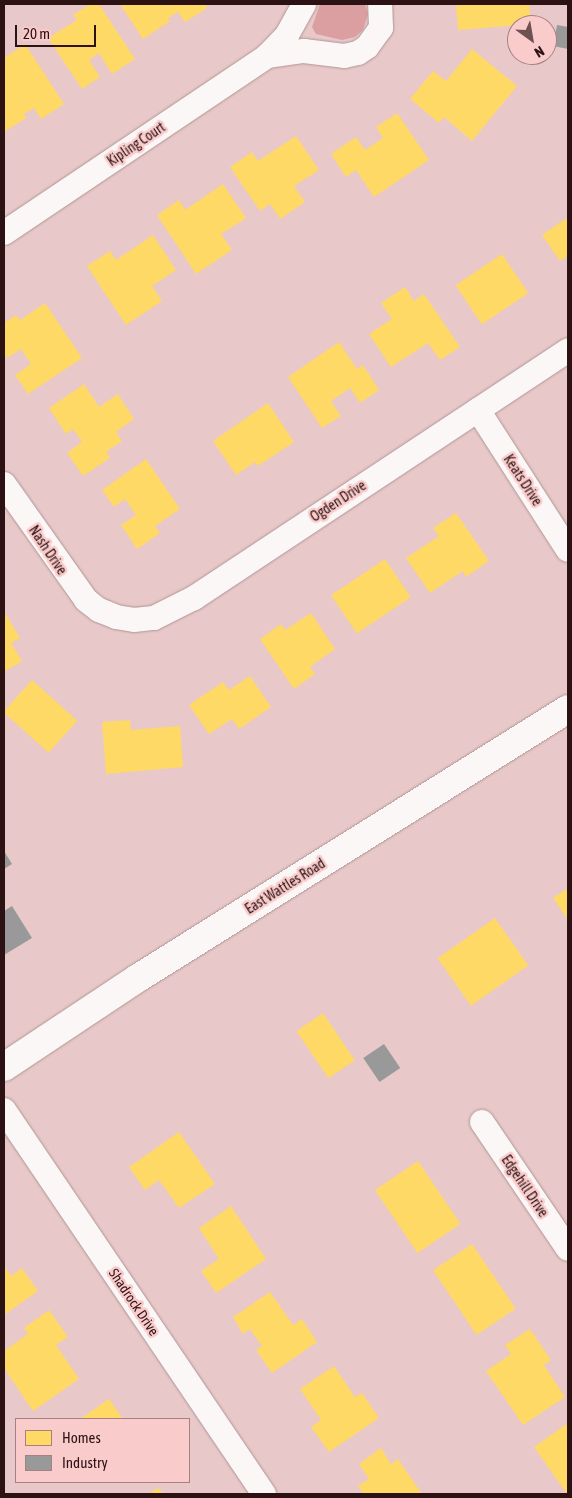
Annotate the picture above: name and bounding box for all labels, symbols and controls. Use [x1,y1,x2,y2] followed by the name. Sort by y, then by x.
[18,15,99,47] scale bar
[507,15,557,65] north arrow
[23,25,50,42] text: 20 m
[532,43,547,61] text: N
[104,119,168,169] street label: Kipling Court
[500,451,546,509] street label: Keats Drive
[307,477,369,525] street label: Ogden Drive
[25,522,71,578] street label: Nash Drive
[242,855,328,917] street label: East Wattles Road
[498,1152,552,1220] street label: Edgehill Drive
[106,1265,162,1339] street label: Shadrock Drive
[15,1418,190,1483] legend
[62,1429,101,1446] text: Homes
[62,1454,108,1471] text: Industry

